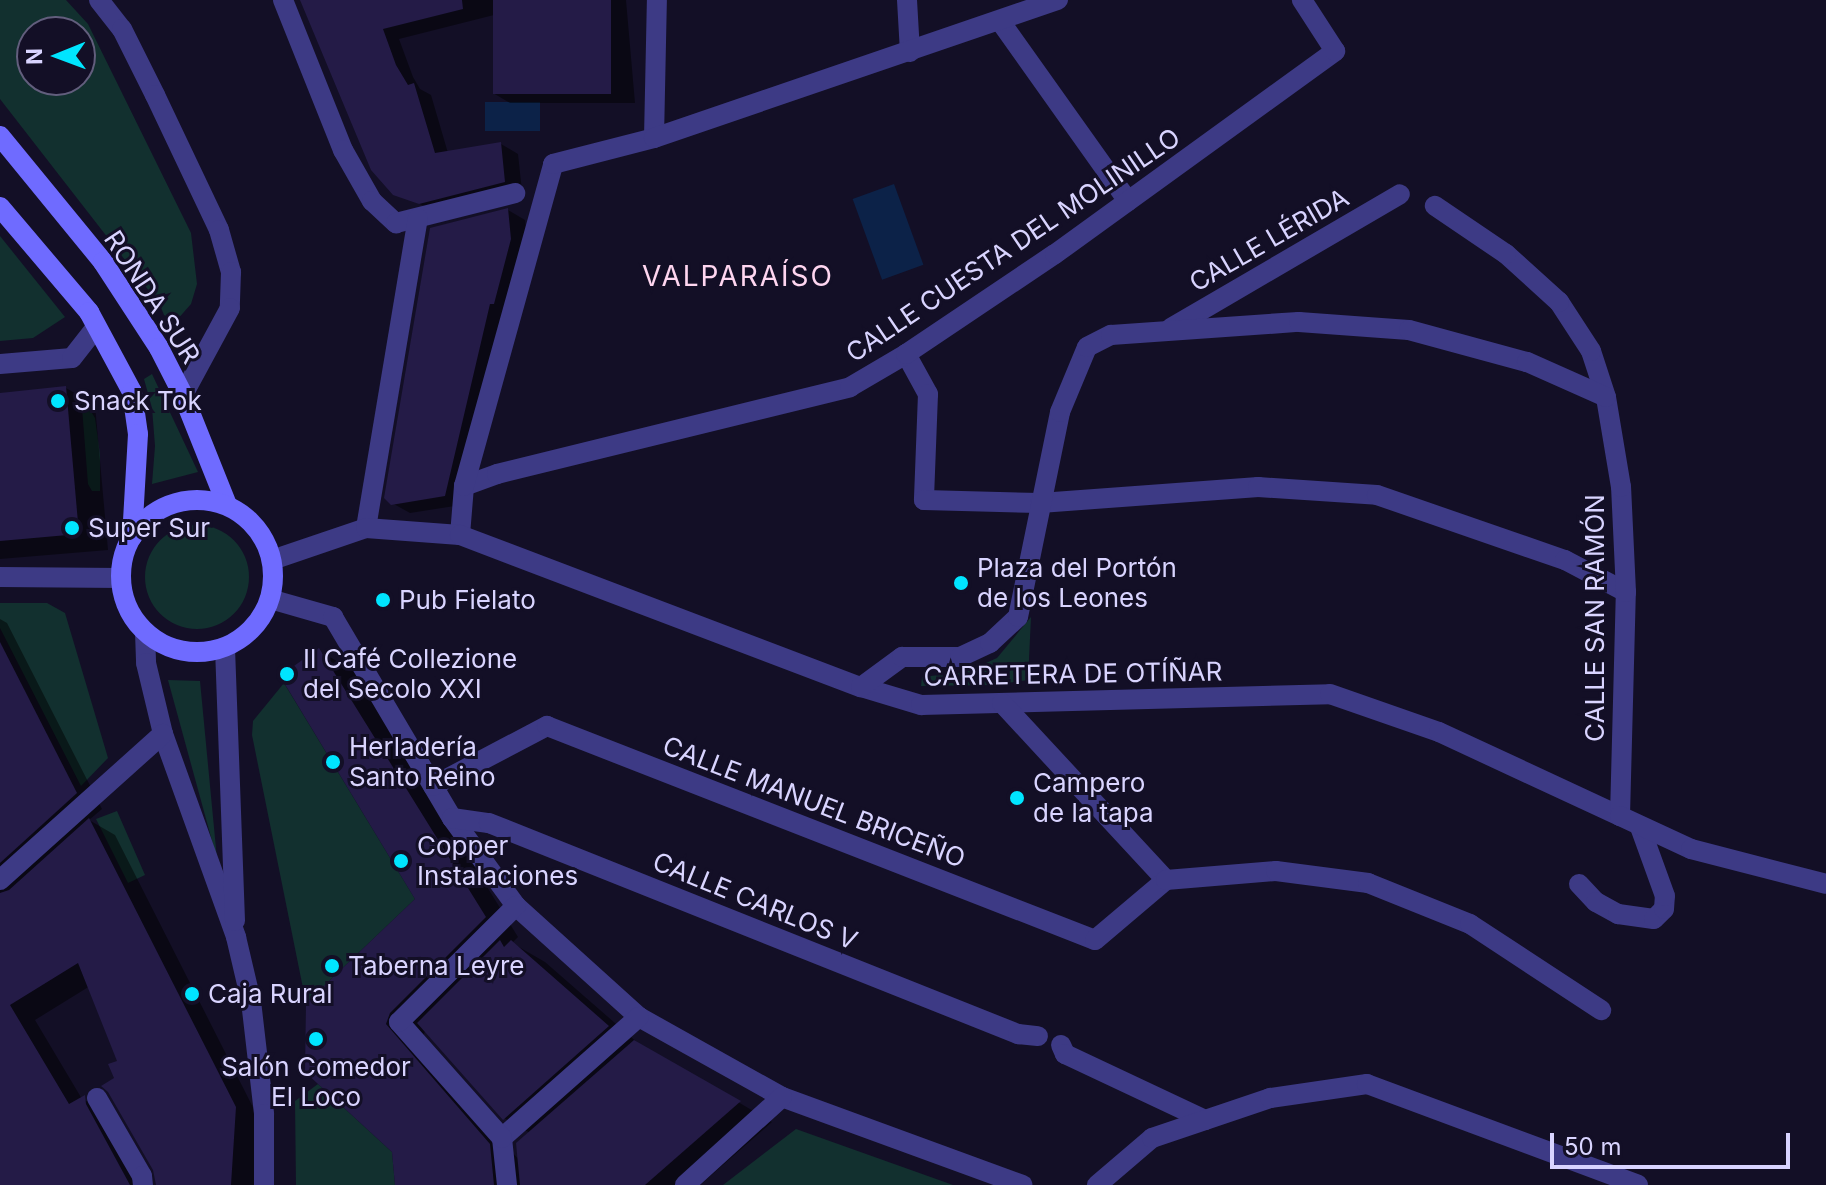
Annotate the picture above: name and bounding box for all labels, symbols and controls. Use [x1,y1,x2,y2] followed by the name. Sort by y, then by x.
[16,16,96,96] north arrow
[21,48,47,65] text: N
[840,121,1186,369] street label: CALLE CUESTA DEL MOLINILLO
[1184,182,1354,298] street label: CALLE LÉRIDA
[97,225,207,369] street label: RONDA SUR
[642,259,834,293] district label: VALPARAÍSO
[74,385,202,417] place label: Snack Tok
[49,392,67,410] marker: Snack Tok
[1579,494,1611,742] street label: CALLE SAN RAMÓN
[88,512,210,544] place label: Super Sur
[63,519,81,537] marker: Super Sur
[977,552,1177,614] place label: Plaza del Portón de los Leones
[952,574,970,592] marker: Plaza del Portón de los Leones
[399,584,536,616] place label: Pub Fielato
[374,591,392,609] marker: Pub Fielato
[303,643,517,704] place label: Il Café Collezione del Secolo XXI
[923,656,1223,692] street label: CARRETERA DE OTÍÑAR
[278,665,296,683] marker: Il Café Collezione del Secolo XXI
[658,730,970,874] street label: CALLE MANUEL BRICEÑO
[349,731,496,792] place label: Herladería Santo Reino
[324,753,342,771] marker: Herladería Santo Reino
[1033,767,1154,828] place label: Campero de la tapa
[1008,789,1026,807] marker: Campero de la tapa
[417,830,578,892] place label: Copper Instalaciones
[648,846,862,956] street label: CALLE CARLOS V
[392,852,410,870] marker: Copper Instalaciones
[348,950,525,982] place label: Taberna Leyre
[323,957,341,975] marker: Taberna Leyre
[208,978,333,1010] place label: Caja Rural
[183,985,201,1003] marker: Caja Rural
[307,1030,325,1048] marker: Salón Comedor El Loco
[221,1051,411,1112] place label: Salón Comedor El Loco
[1554,1117,1794,1167] scale bar
[1564,1132,1622,1161] text: 50 m

